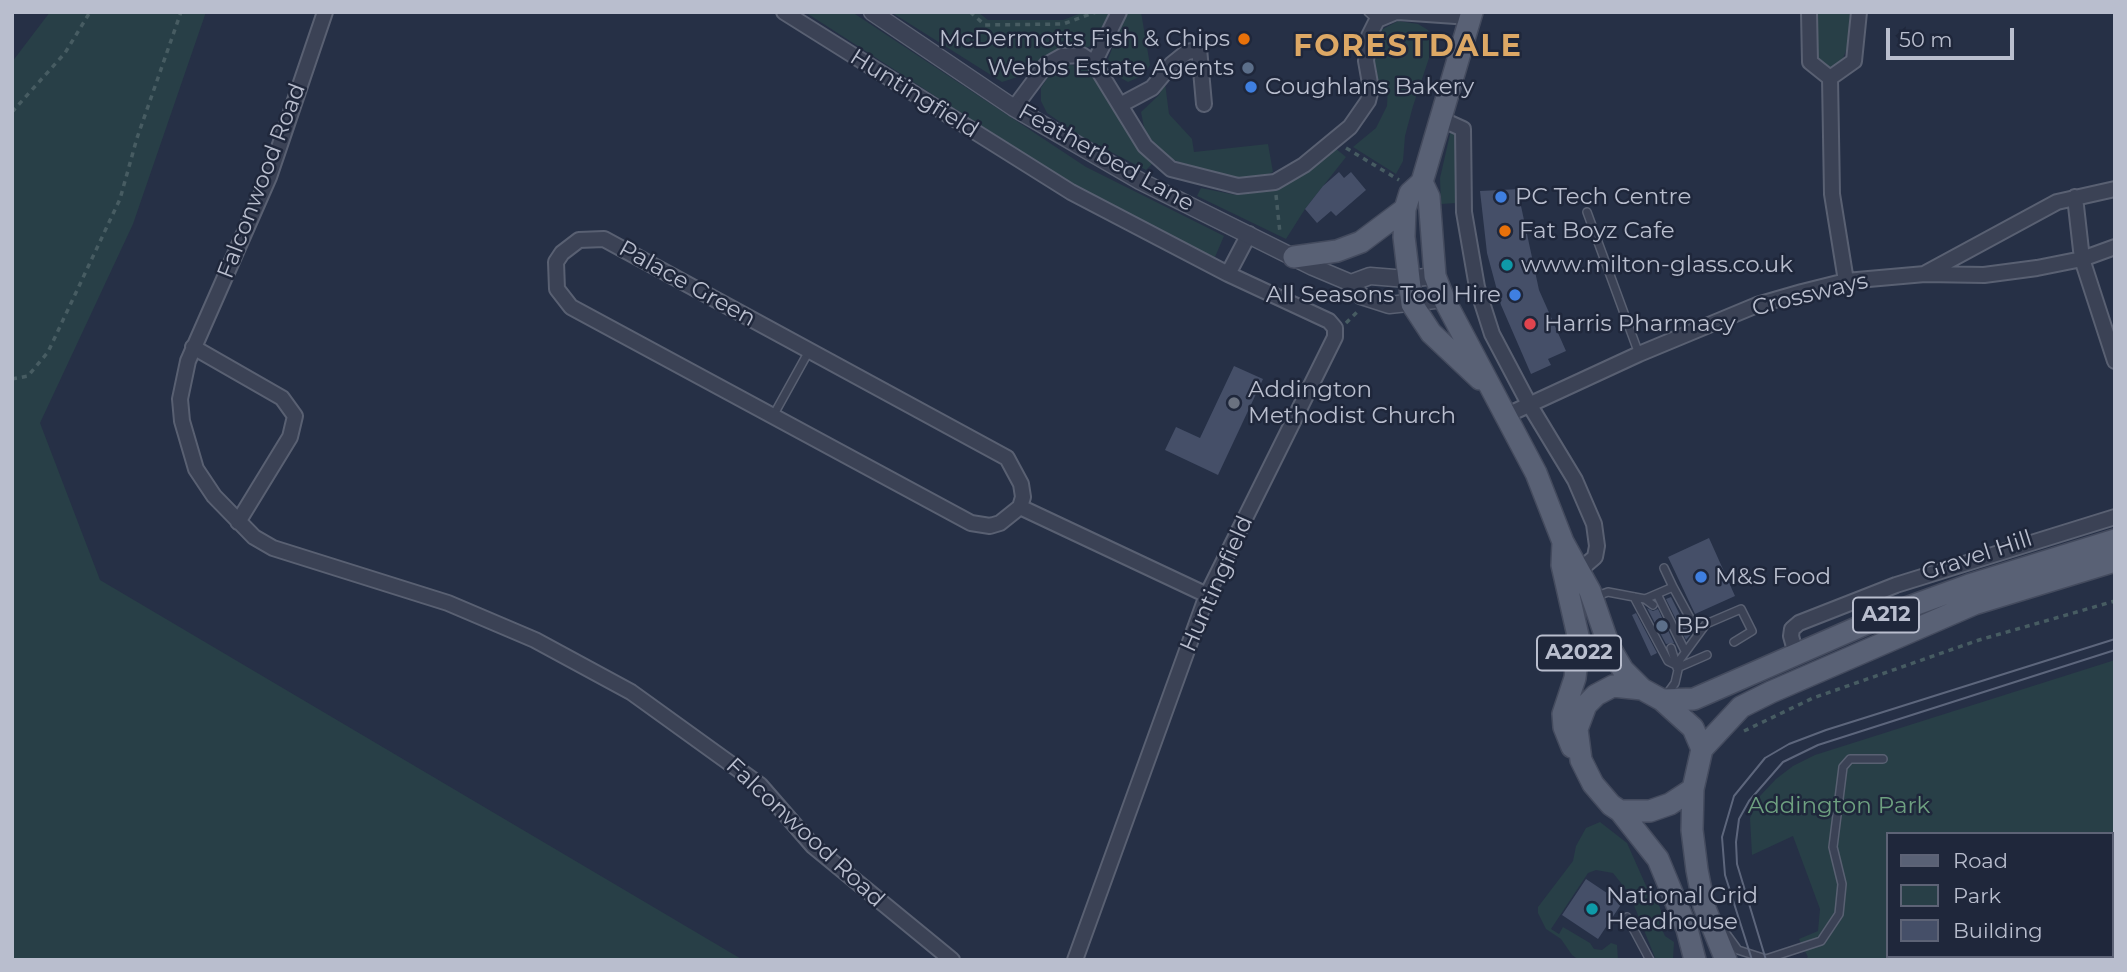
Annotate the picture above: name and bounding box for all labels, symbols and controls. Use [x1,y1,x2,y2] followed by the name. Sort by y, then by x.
[1889,14,2017,58] scale bar
[939,25,1230,53] place label: McDermotts Fish & Chips
[1899,27,1953,52] text: 50 m
[1294,29,1522,65] district label: FORESTDALE
[1236,31,1252,47] marker: McDermotts Fish & Chips
[845,44,983,144] street label: Huntingfield
[988,54,1234,82] place label: Webbs Estate Agents
[1240,60,1256,76] marker: Webbs Estate Agents
[1265,73,1474,101] place label: Coughlans Bakery
[1243,79,1259,95] marker: Coughlans Bakery
[212,80,312,282] street label: Falconwood Road
[1013,98,1199,218] street label: Featherbed Lane
[1515,183,1691,211] place label: PC Tech Centre
[1493,189,1509,205] marker: PC Tech Centre
[1519,217,1675,245] place label: Fat Boyz Cafe
[1497,223,1513,239] marker: Fat Boyz Cafe
[614,235,760,333] street label: Palace Green
[1521,251,1793,279] place label: www.milton-glass.co.uk
[1499,257,1515,273] marker: www.milton-glass.co.uk
[1749,267,1871,323] street label: Crossways
[1266,281,1501,309] place label: All Seasons Tool Hire
[1507,287,1523,303] marker: All Seasons Tool Hire
[1544,310,1736,338] place label: Harris Pharmacy
[1522,316,1538,332] marker: Harris Pharmacy
[1248,376,1456,430] place label: Addington Methodist Church
[1226,395,1242,411] marker: Addington Methodist Church
[1175,512,1259,656] street label: Huntingfield
[1918,525,2036,587] street label: Gravel Hill
[1715,563,1831,591] place label: M&S Food
[1693,569,1709,585] marker: M&S Food
[1853,598,1919,632] road number: A212
[1676,612,1710,640] place label: BP
[1654,618,1670,634] marker: BP
[1537,636,1621,670] road number: A2022
[720,752,890,914] street label: Falconwood Road
[1748,792,1930,820] park label: Addington Park
[1885,832,2113,958] legend
[1953,848,2008,873] text: Road
[1606,882,1758,936] place label: National Grid Headhouse
[1953,883,2001,908] text: Park
[1584,901,1600,917] marker: National Grid Headhouse
[1953,918,2043,943] text: Building

